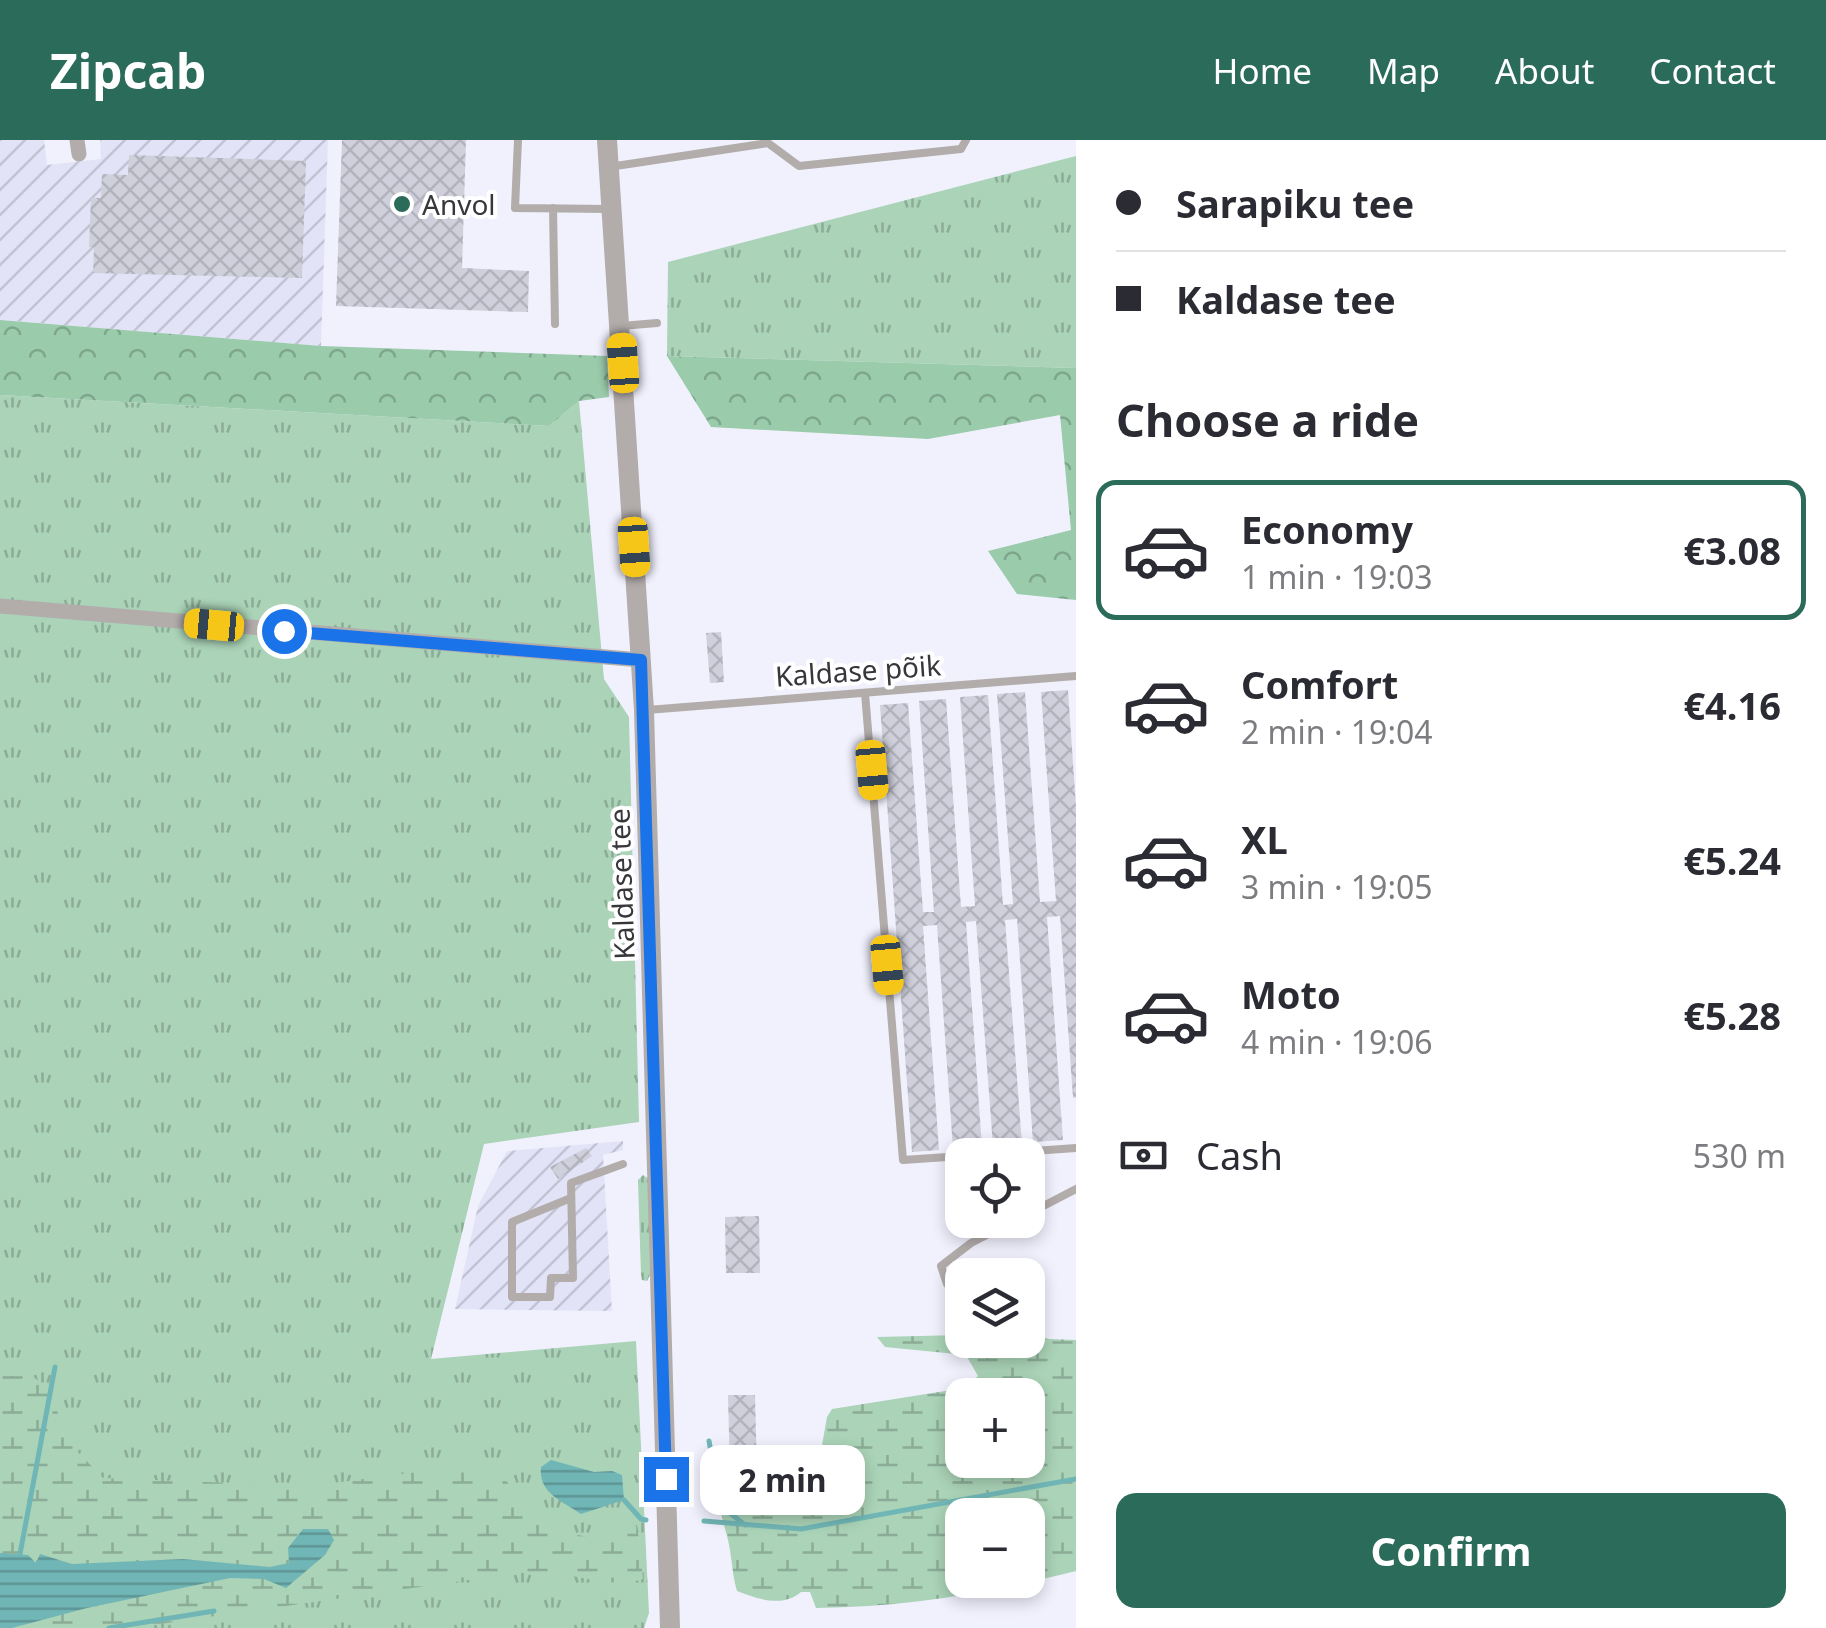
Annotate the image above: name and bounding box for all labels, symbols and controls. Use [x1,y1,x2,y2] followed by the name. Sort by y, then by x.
[50,38,206,103] text: Zipcab
[1213,47,1312,94] text: Home
[1367,47,1440,94] text: Map
[1495,47,1594,94] text: About
[1649,47,1776,94] text: Contact
[1176,177,1414,229] text: Sarapiku tee
[422,185,496,223] place label: Anvol
[391,193,413,215] marker: Anvol
[1176,273,1396,325] text: Kaldase tee
[606,332,640,394] car
[1116,389,1419,450] text: Choose a ride
[1241,503,1413,555] text: Economy
[1121,505,1211,595] icon: car
[617,516,651,578] car
[1683,524,1781,576] text: €3.08
[1241,555,1433,598] text: 1 min · 19:03
[183,607,245,643] car
[262,609,307,654] route start
[774,645,942,695] street label: Kaldase põik
[1241,658,1398,710] text: Comfort
[1121,660,1211,750] icon: car
[1683,679,1781,731] text: €4.16
[1241,710,1433,753] text: 2 min · 19:04
[854,739,890,801] car
[599,808,643,960] street label: Kaldase tee
[1241,813,1288,865] text: XL
[1121,815,1211,905] icon: car
[1683,834,1781,886] text: €5.24
[1241,865,1433,908] text: 3 min · 19:05
[869,934,905,996] car
[1241,968,1341,1020] text: Moto
[1121,970,1211,1060] icon: car
[1683,989,1781,1041] text: €5.28
[1241,1020,1433,1063] text: 4 min · 19:06
[1116,1128,1171,1183] icon: cash
[1196,1129,1283,1181] text: Cash
[1693,1134,1786,1177] text: 530 m
[945,1138,1045,1598] map controls
[945,1138,1045,1238] button: locate
[945,1258,1045,1358] button: layers
[945,1378,1045,1478] button: +
[701,1444,866,1514] callout: 2 min
[644,1457,689,1502] route end
[738,1458,827,1501] text: 2 min
[1116,1493,1786,1608] button: Confirm
[945,1498,1045,1598] button: −

